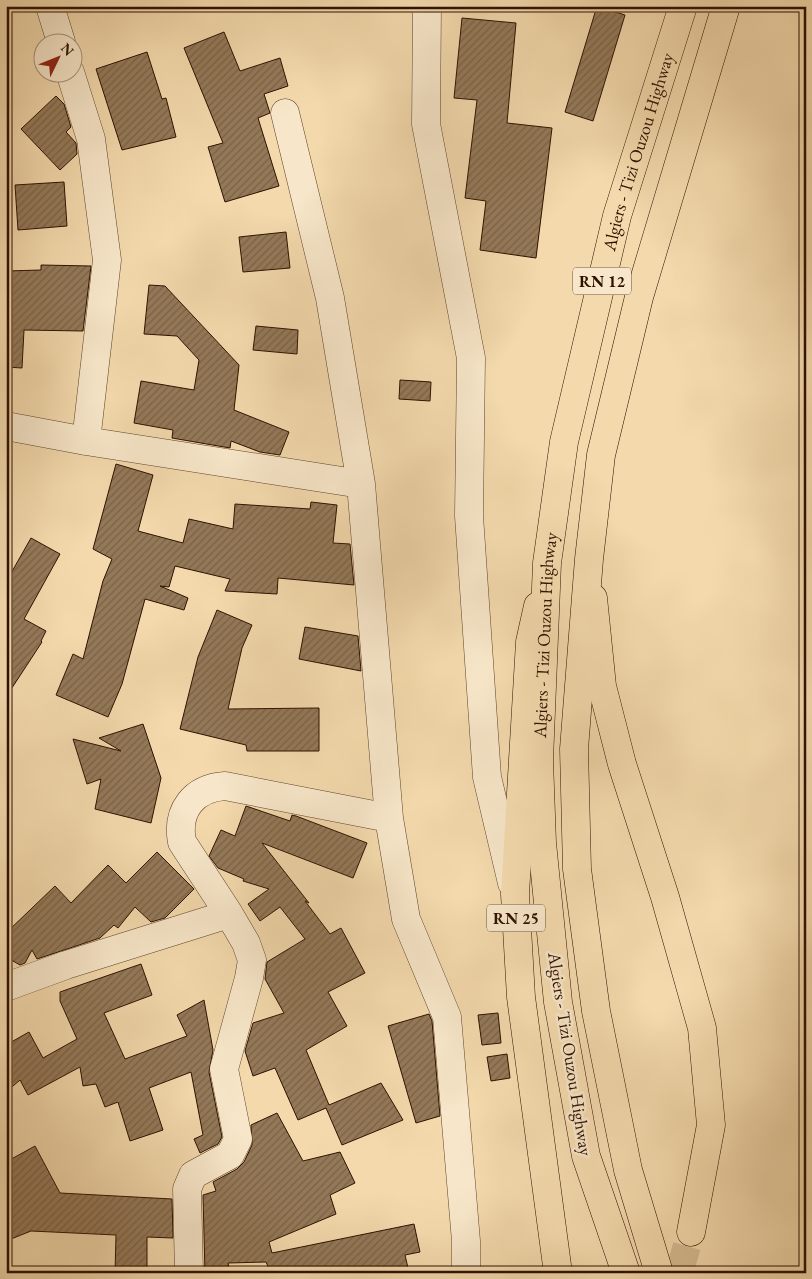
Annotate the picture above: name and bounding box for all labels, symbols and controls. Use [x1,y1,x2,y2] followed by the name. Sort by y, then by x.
[32,32,82,82] north arrow
[57,39,78,60] text: N
[597,50,679,254] street label: Algiers - Tizi Ouzou Highway
[573,268,631,294] road number: RN 12
[528,531,562,740] street label: Algiers - Tizi Ouzou Highway
[487,904,545,931] road number: RN 25
[543,949,598,1157] street label: Algiers - Tizi Ouzou Highway

